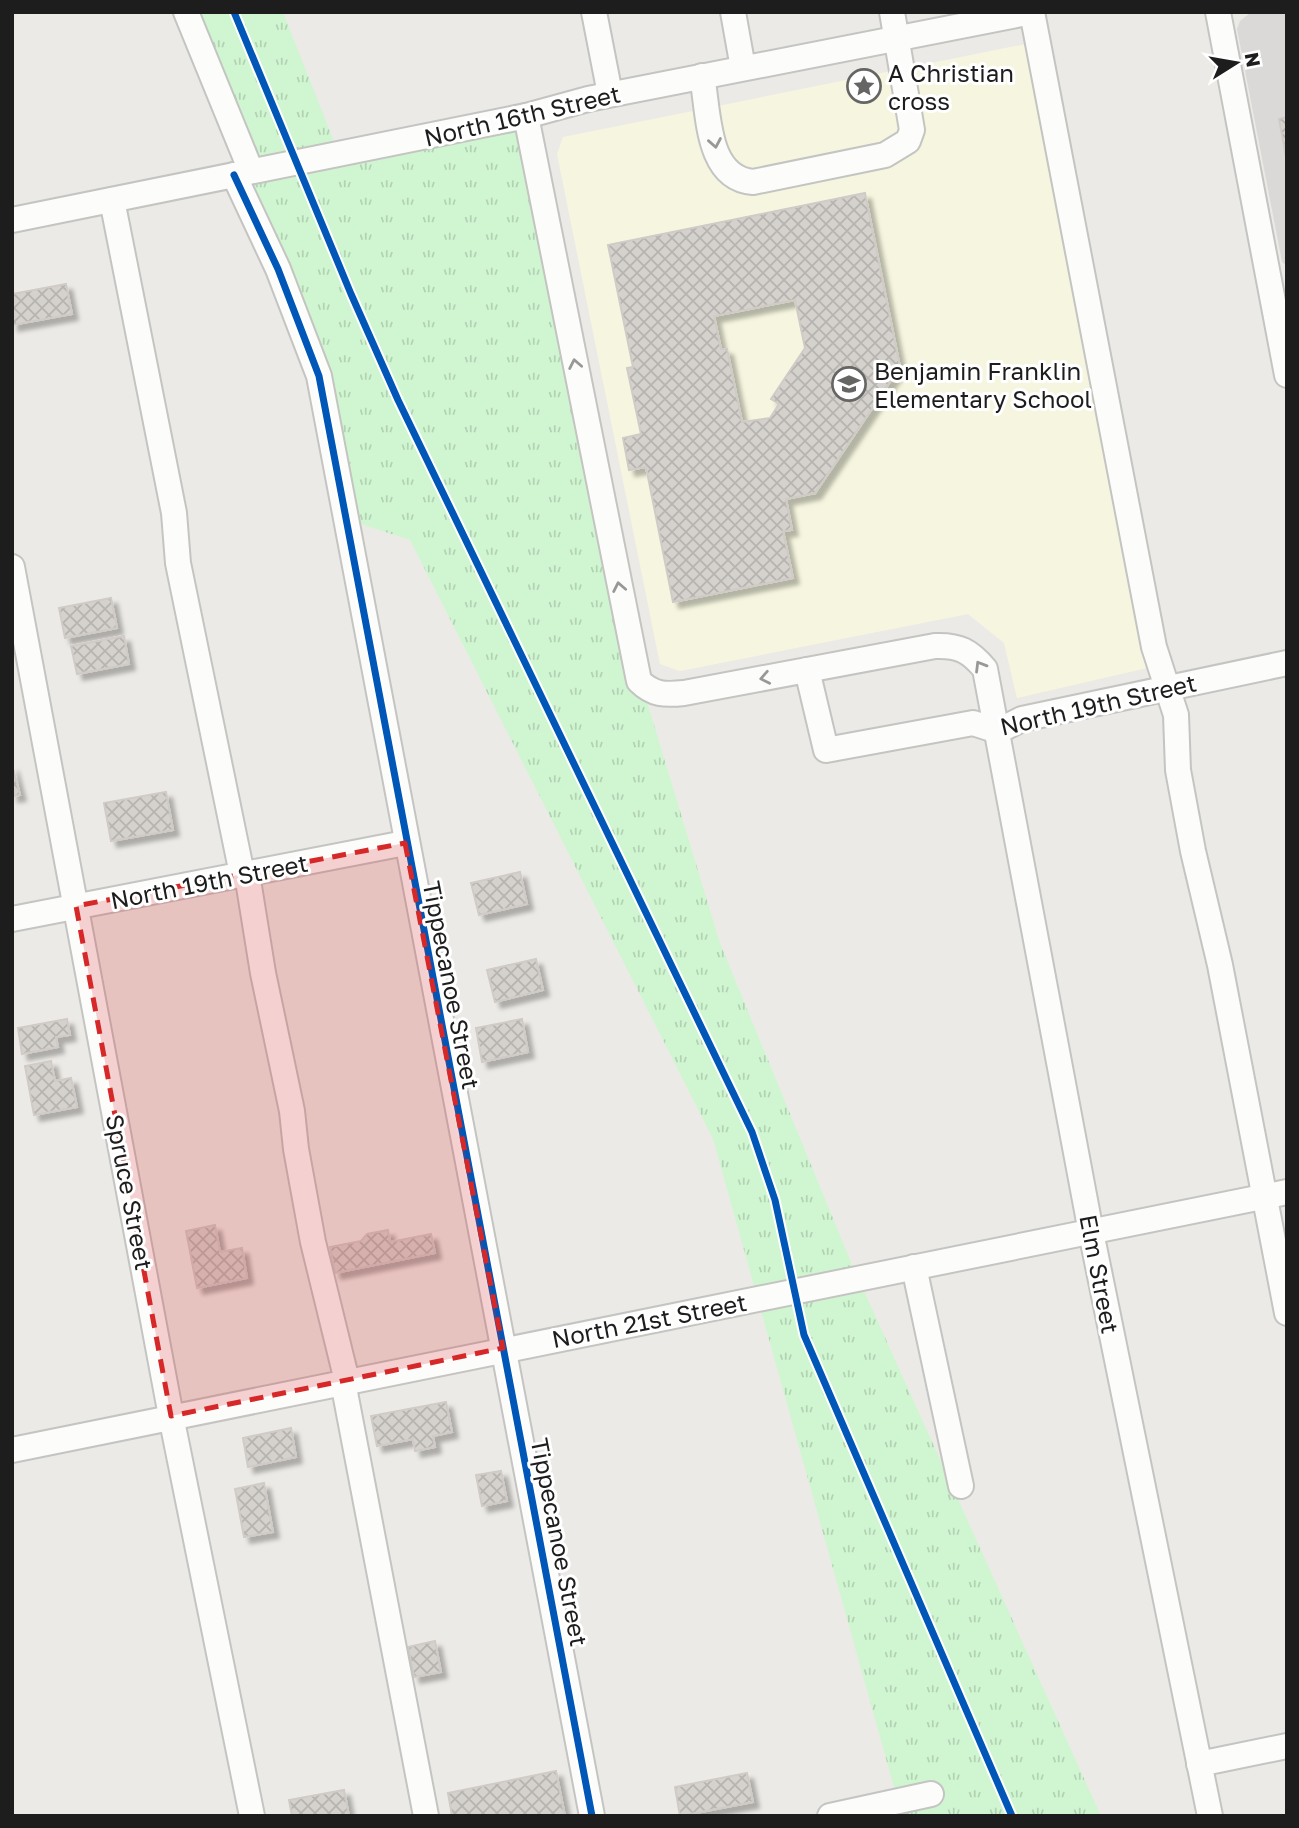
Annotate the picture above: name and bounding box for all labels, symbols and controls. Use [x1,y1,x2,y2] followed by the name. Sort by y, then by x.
[1201,28,1271,98] north arrow
[1241,50,1266,69] text: N
[888,58,1014,115] place label: A Christian cross
[845,67,883,105] place icon: A Christian cross
[421,78,623,152] street label: North 16th Street
[706,137,721,149] one-way arrow
[874,356,1092,413] place label: Benjamin Franklin Elementary School
[568,358,583,370] one-way arrow
[830,365,868,403] school or university icon: Benjamin Franklin Elementary School
[612,581,627,593] one-way arrow
[976,660,989,673] one-way arrow
[997,667,1199,741] street label: North 19th Street
[759,670,771,685] one-way arrow
[108,848,310,914] street label: North 19th Street
[418,878,486,1092] street label: Tippecanoe Street
[101,1112,159,1272] street label: Spruce Street
[1074,1212,1126,1336] street label: Elm Street
[549,1287,749,1353] street label: North 21st Street
[526,1435,594,1649] street label: Tippecanoe Street

